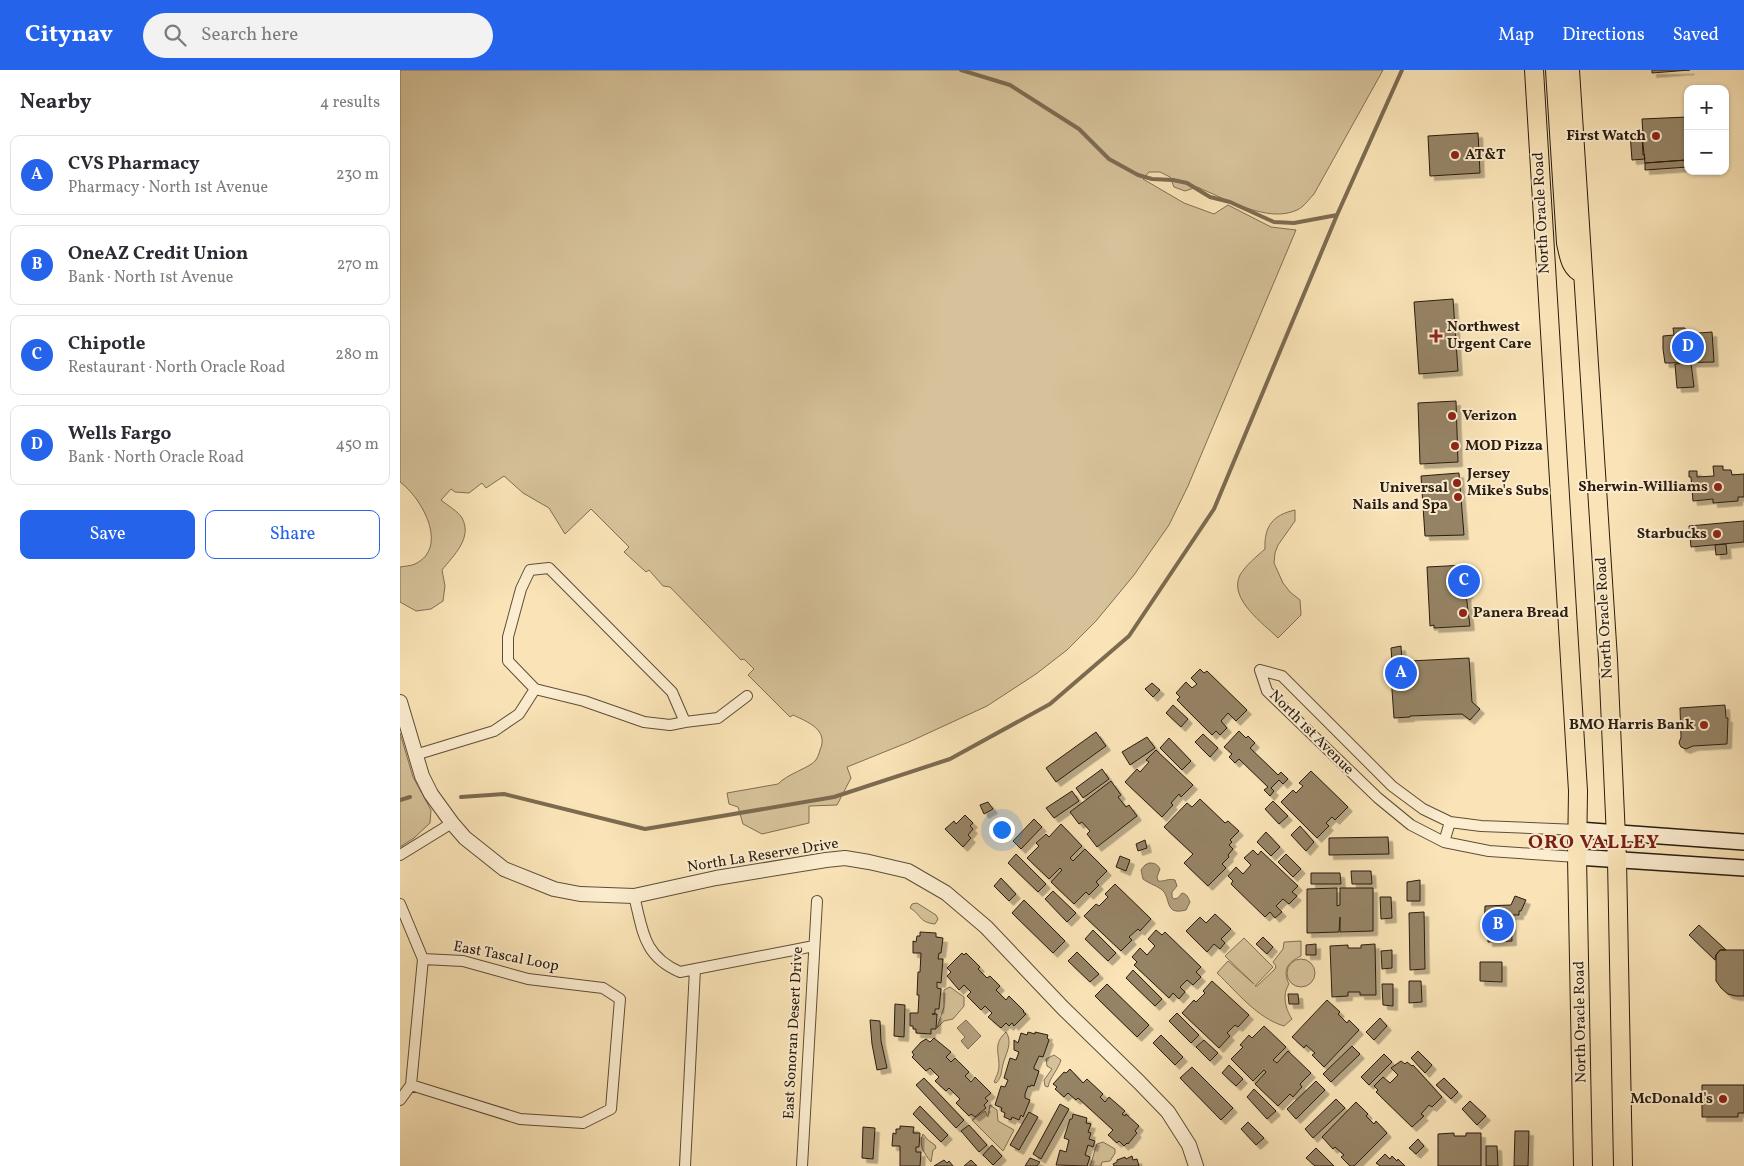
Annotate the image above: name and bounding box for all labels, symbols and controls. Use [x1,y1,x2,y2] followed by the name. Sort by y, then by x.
[143,13,493,58] search box
[25,18,113,52] text: Citynav
[161,21,189,49] icon: search
[201,22,298,48] text: Search here
[1498,23,1534,48] text: Map
[1562,23,1645,48] text: Directions
[1673,23,1719,48] text: Saved
[1684,85,1729,175] map controls
[1684,85,1729,130] button: +
[20,88,91,117] text: Nearby
[320,92,380,114] text: 4 results
[1566,126,1646,147] place label: First Watch
[1650,130,1662,142] marker: First Watch
[1684,130,1729,175] button: −
[1465,145,1506,166] place label: AT&T
[1449,149,1461,161] marker: AT&T
[68,151,200,177] text: CVS Pharmacy
[1528,151,1556,275] street label: North Oracle Road
[31,164,43,186] text: A
[336,164,379,186] text: 230 m
[68,177,268,199] text: Pharmacy · North 1st Avenue
[68,241,248,267] text: OneAZ Credit Union
[32,254,42,276] text: B
[337,254,379,276] text: 270 m
[68,267,233,289] text: Bank · North 1st Avenue
[1447,317,1532,355] place label: Northwest Urgent Care
[1672,328,1704,366] pin: D
[1429,329,1443,343] marker: Northwest Urgent Care
[68,331,145,357] text: Chipotle
[32,344,42,366] text: C
[335,344,379,366] text: 280 m
[68,357,285,379] text: Restaurant · North Oracle Road
[1462,406,1517,427] place label: Verizon
[1446,410,1458,422] marker: Verizon
[68,421,171,447] text: Wells Fargo
[31,434,43,456] text: D
[336,434,379,456] text: 450 m
[1465,436,1543,457] place label: MOD Pizza
[1449,440,1461,452] marker: MOD Pizza
[68,447,244,469] text: Bank · North Oracle Road
[1466,464,1549,502] place label: Jersey Mike's Subs
[1451,477,1463,489] marker: Jersey Mike's Subs
[1578,477,1708,498] place label: Sherwin-Williams
[1353,478,1448,516] place label: Universal Nails and Spa
[1712,481,1724,493] marker: Sherwin-Williams
[1452,491,1464,503] marker: Universal Nails and Spa
[20,510,195,559] button: Save
[205,510,380,559] button: Share
[1637,524,1707,545] place label: Starbucks
[1711,528,1723,540] marker: Starbucks
[1591,556,1619,680] street label: North Oracle Road
[1448,562,1480,600] pin: C
[1473,603,1569,624] place label: Panera Bread
[1457,607,1469,619] marker: Panera Bread
[1385,654,1417,692] pin: A
[1264,686,1358,780] street label: North 1st Avenue
[1569,715,1694,736] place label: BMO Harris Bank
[1698,719,1710,731] marker: BMO Harris Bank
[989,817,1015,843] your location
[1528,829,1660,857] district label: ORO VALLEY
[686,834,840,878] street label: North La Reserve Drive
[1482,906,1514,944] pin: B
[451,936,561,978] street label: East Tascal Loop
[779,946,809,1120] street label: East Sonoran Desert Drive
[1569,961,1593,1083] street label: North Oracle Road
[1630,1089,1713,1110] place label: McDonald's
[1717,1093,1729,1105] marker: McDonald's

